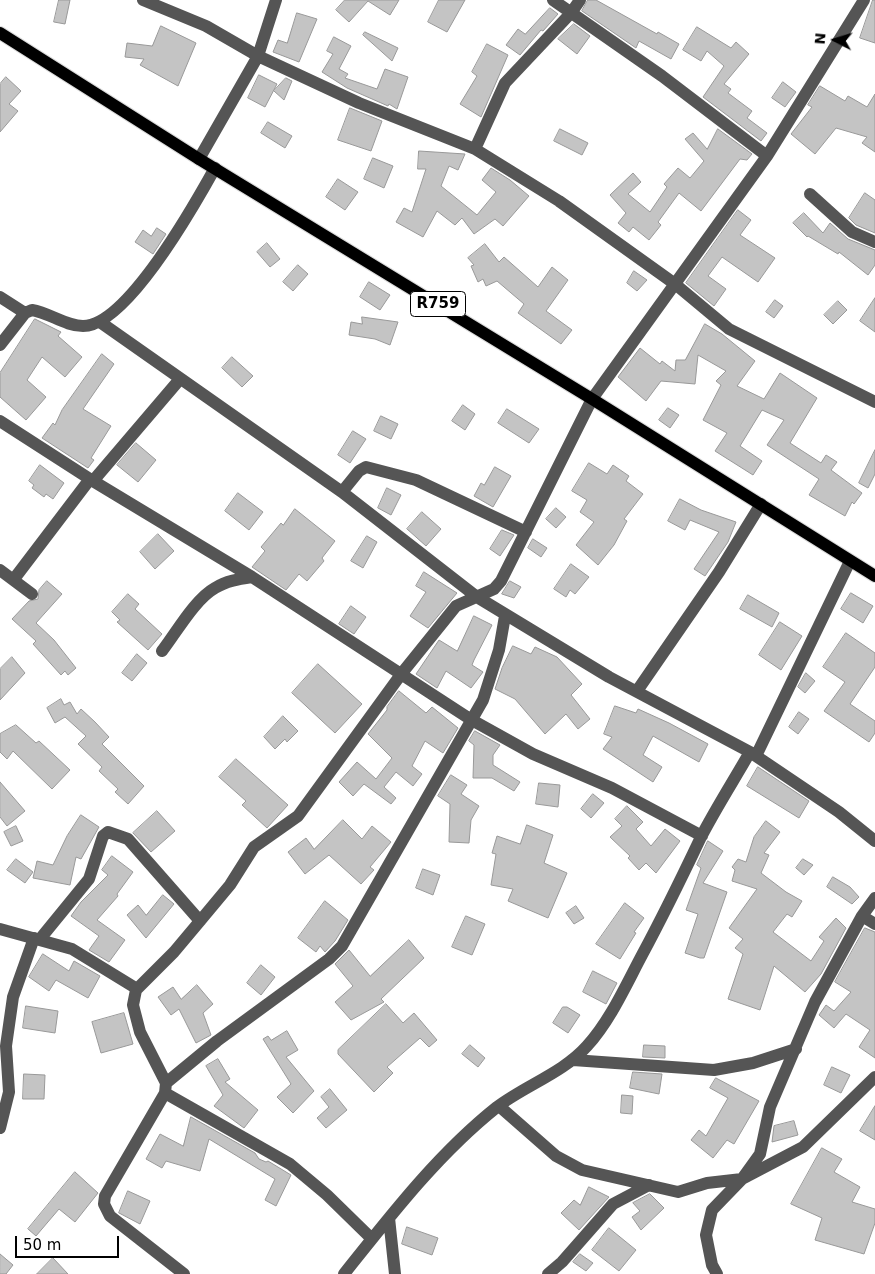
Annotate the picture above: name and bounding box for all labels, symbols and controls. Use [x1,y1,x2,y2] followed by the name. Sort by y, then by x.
[810,15,860,65] north arrow
[812,32,829,45] text: N
[410,292,466,316] road number: R759
[18,1226,121,1258] scale bar
[23,1236,61,1254] text: 50 m

